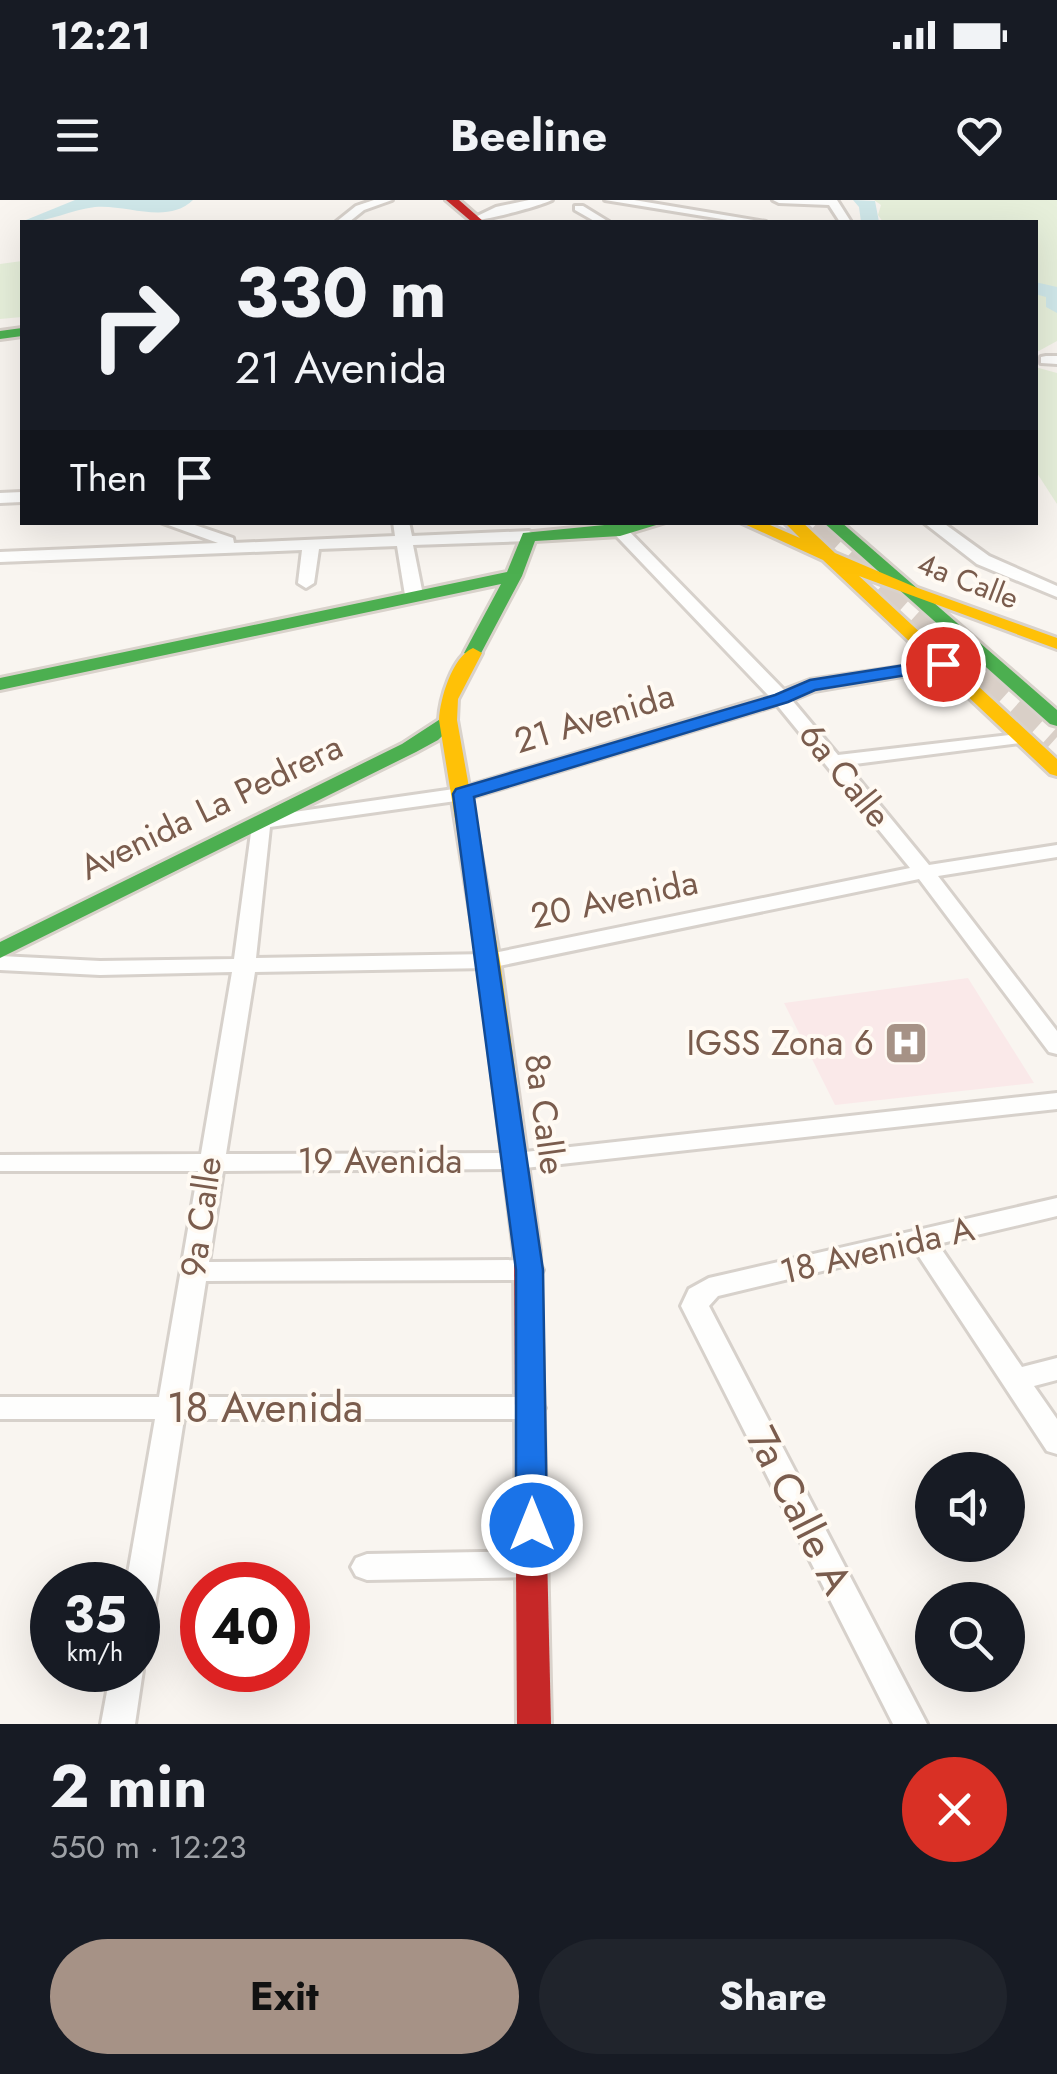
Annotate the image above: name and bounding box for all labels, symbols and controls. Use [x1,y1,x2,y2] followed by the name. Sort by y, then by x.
[50,8,151,63] text: 12:21
[450,103,607,168] text: Beeline
[50,108,105,163] icon: menu
[952,108,1007,163] icon: heart
[235,242,447,343] text: 330 m
[70,260,200,390] icon: right
[235,335,447,400] text: 21 Avenida
[70,450,147,505] text: Then
[167,450,222,505] icon: arrive
[911,542,1025,619] street label: 4a Calle
[901,622,986,707] pin
[916,637,971,692] icon: arrive
[508,670,680,766] street label: 21 Avenida
[787,712,903,838] street label: 6a Calle
[71,722,351,892] street label: Avenida La Pedrera
[526,857,702,941] street label: 20 Avenida
[686,1018,874,1068] place label: IGSS Zona 6
[883,1020,929,1066] hospital icon: IGSS Zona 6
[512,1050,578,1178] street label: 8a Calle
[298,1136,462,1186] street label: 19 Avenida
[168,1153,234,1281] street label: 9a Calle
[775,1203,979,1297] street label: 18 Avenida A
[167,1377,363,1438] street label: 18 Avenida
[731,1416,868,1605] street label: 7a Calle A
[915,1452,1025,1692] map controls
[915,1452,1025,1562] button: sound
[480,1473,584,1577] position arrow
[180,1562,310,1692] speed limit sign: 40
[63,1578,127,1651] text: 35
[915,1582,1025,1692] button: search
[67,1634,123,1670] text: km/h
[50,1743,208,1830] text: 2 min
[902,1757,1007,1862] button: close
[50,1824,247,1870] text: 550 m · 12:23
[50,1939,519,2054] button: Exit
[539,1939,1007,2054] button: Share

